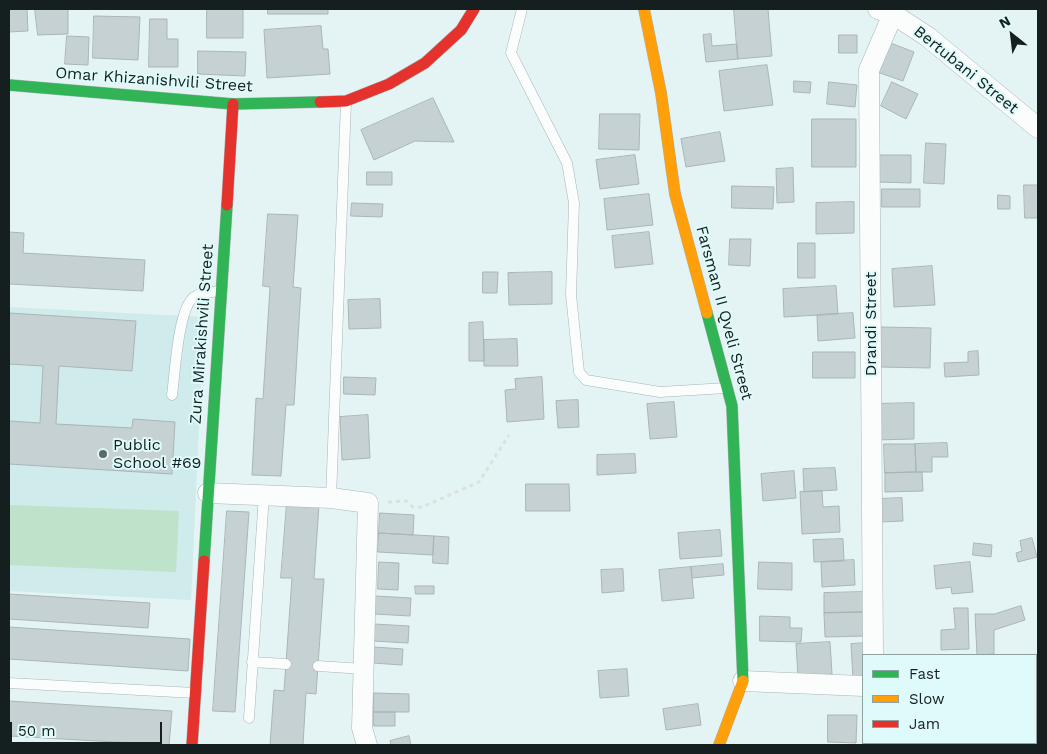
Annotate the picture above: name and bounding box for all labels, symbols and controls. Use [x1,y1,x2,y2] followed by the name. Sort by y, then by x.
[987,10,1037,60] north arrow
[996,12,1013,31] text: N
[910,22,1022,118] street label: Bertubani Street
[55,64,253,96] street label: Omar Khizanishvili Street
[691,224,757,402] street label: Farsman II Qveli Street
[186,243,218,425] street label: Zura Mirakishvili Street
[861,272,881,376] street label: Drandi Street
[113,435,201,473] place label: Public School #69
[97,448,109,460] marker: Public School #69
[862,654,1037,744] legend
[909,665,940,683] text: Fast
[909,690,945,708] text: Slow
[12,712,165,744] scale bar
[909,715,940,733] text: Jam
[18,722,55,740] text: 50 m

